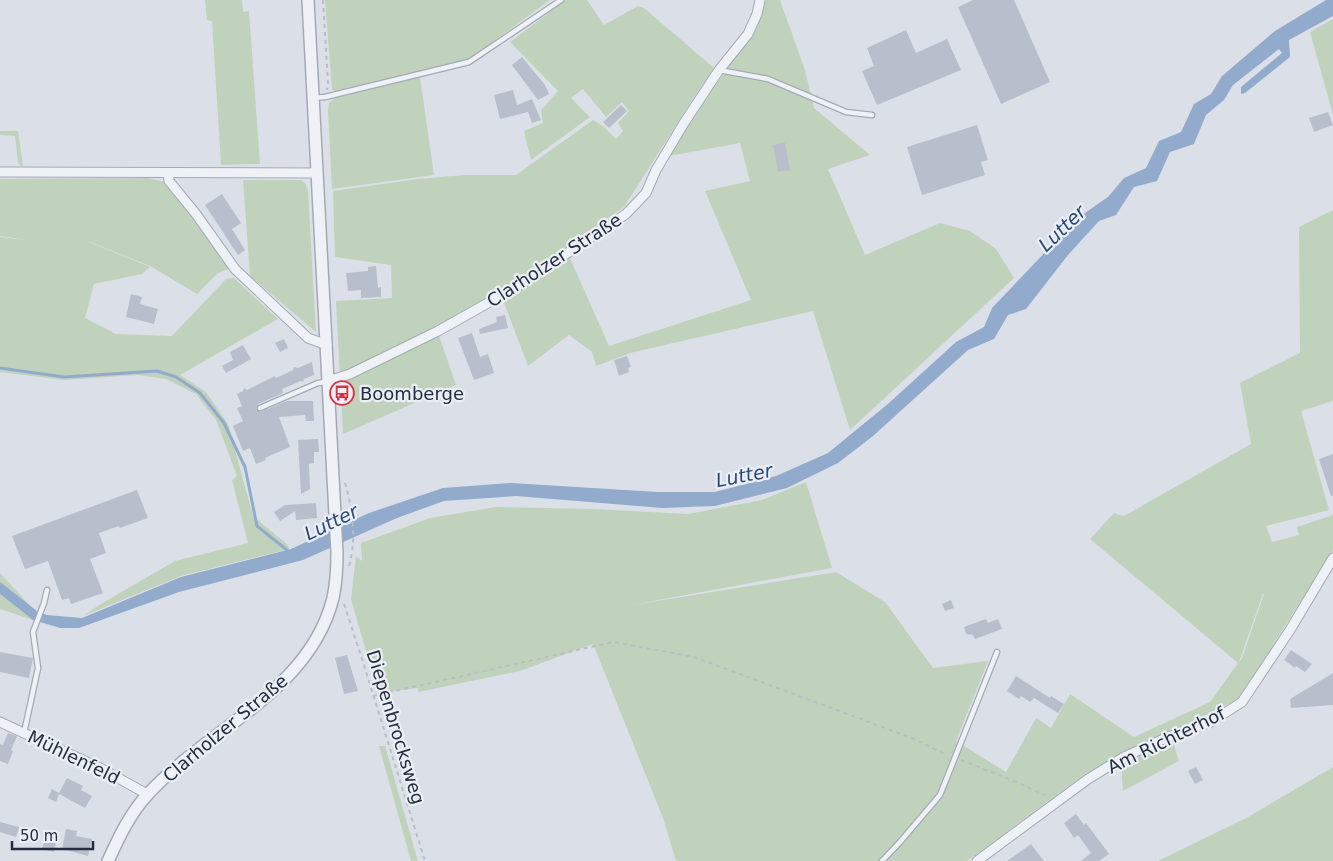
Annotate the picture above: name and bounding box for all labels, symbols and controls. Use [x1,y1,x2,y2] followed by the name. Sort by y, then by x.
[1034,199,1091,256] water label: Lutter
[483,209,625,311] street label: Clarholzer Straße
[329,380,355,406] bus stop icon: Boomberge
[360,383,464,404] place label: Boomberge
[714,459,775,491] water label: Lutter
[301,499,363,544] water label: Lutter
[363,647,429,807] street label: Diepenbrocksweg
[158,670,292,786] street label: Clarholzer Straße
[1104,702,1229,778] street label: Am Richterhof
[25,726,123,788] street label: Mühlenfeld
[12,818,94,850] scale bar
[20,827,58,845] text: 50 m

